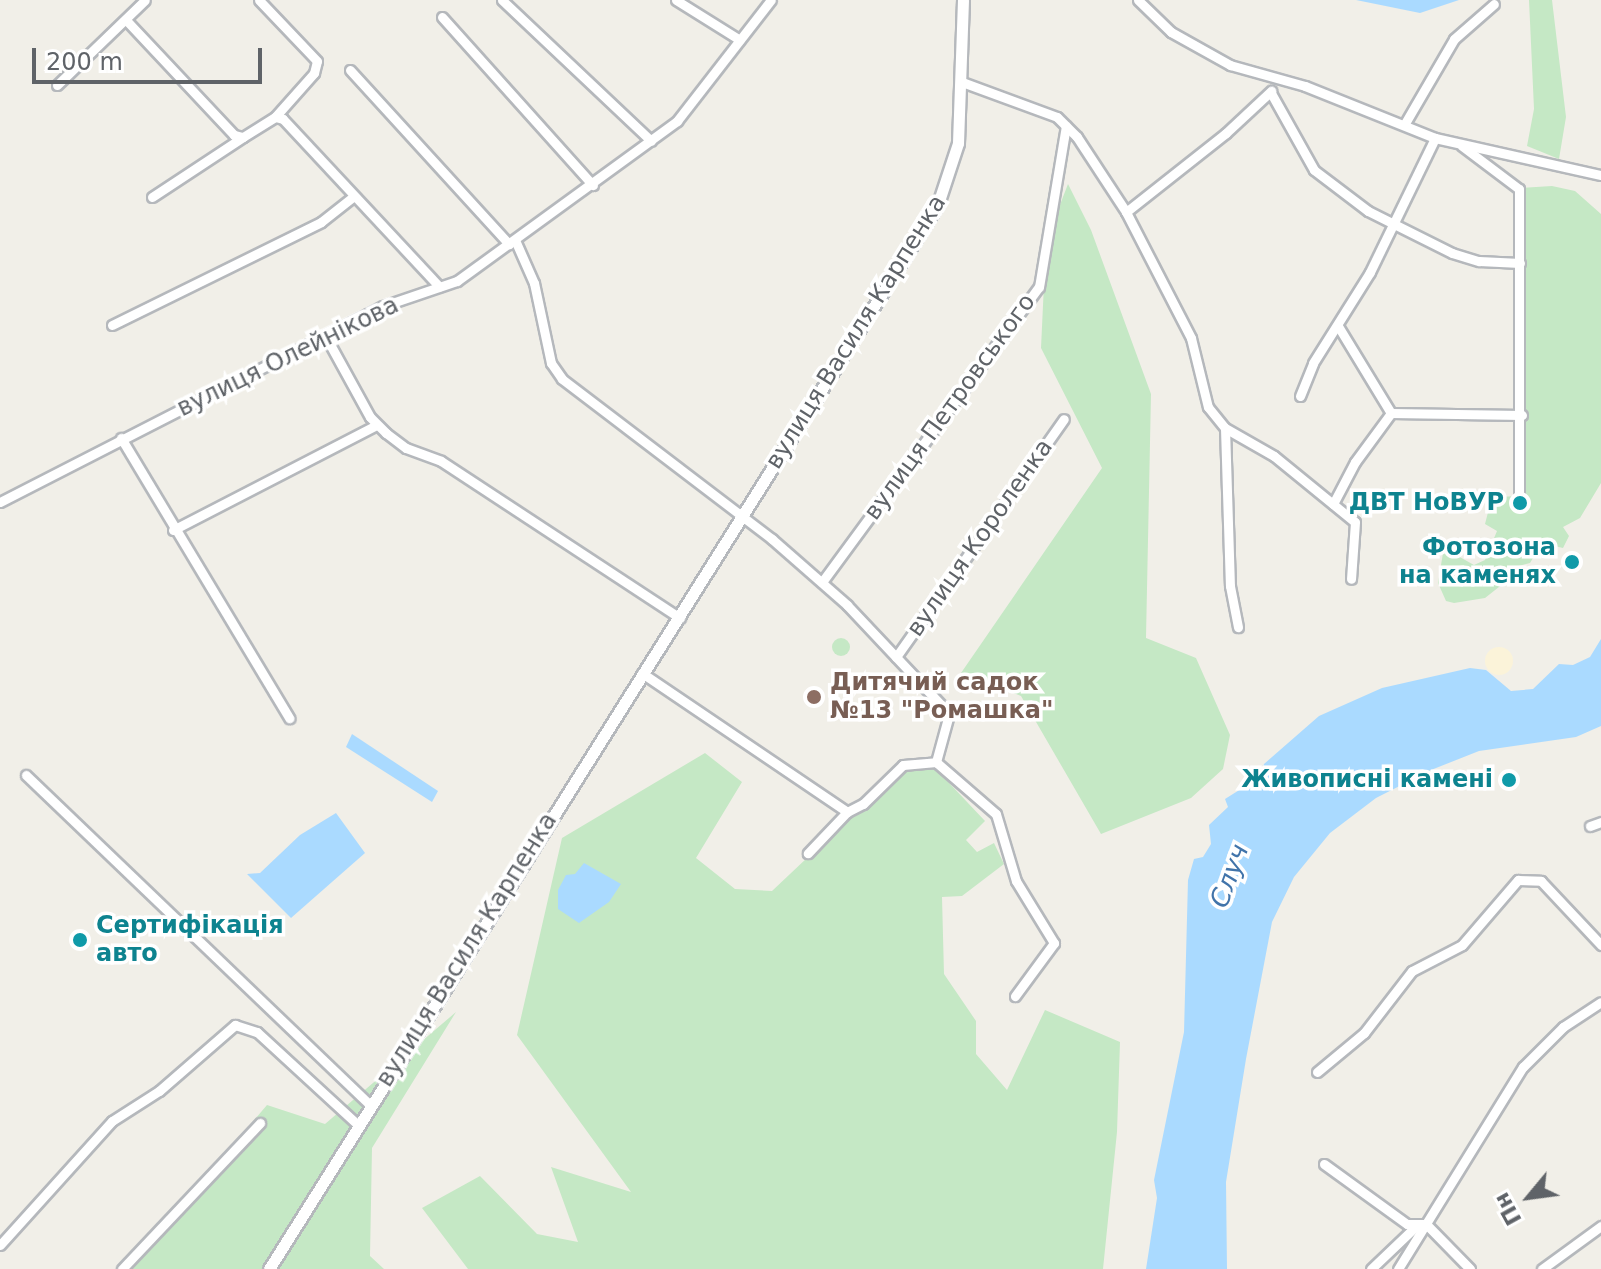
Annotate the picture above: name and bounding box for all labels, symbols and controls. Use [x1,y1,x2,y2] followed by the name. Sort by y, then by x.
[36,32,266,82] scale bar
[46,48,123,76] text: 200 m
[760,190,952,474] street label: вулиця Василя Карпенка
[858,288,1042,526] street label: вулиця Петровського
[173,291,403,423] street label: вулиця Олейнікова
[901,434,1059,642] street label: вулиця Короленка
[1349,489,1504,517] place label: ДВТ НоВУР
[1511,494,1529,512] marker: ДВТ НоВУР
[1399,534,1556,590] place label: Фотозона на каменях
[1563,553,1581,571] marker: Фотозона на каменях
[830,669,1054,725] place label: Дитячий садок №13 "Ромашка"
[805,688,823,706] marker: Дитячий садок №13 "Ромашка"
[1241,766,1493,794] place label: Живописні камені
[1500,771,1518,789] marker: Живописні камені
[371,808,563,1092] street label: вулиця Василя Карпенка
[1204,840,1256,912] water label: Случ
[96,912,284,968] place label: Сертифікація авто
[71,931,89,949] marker: Сертифікація авто
[1489,1157,1569,1237] north arrow
[1488,1188,1527,1230] text: Пн

